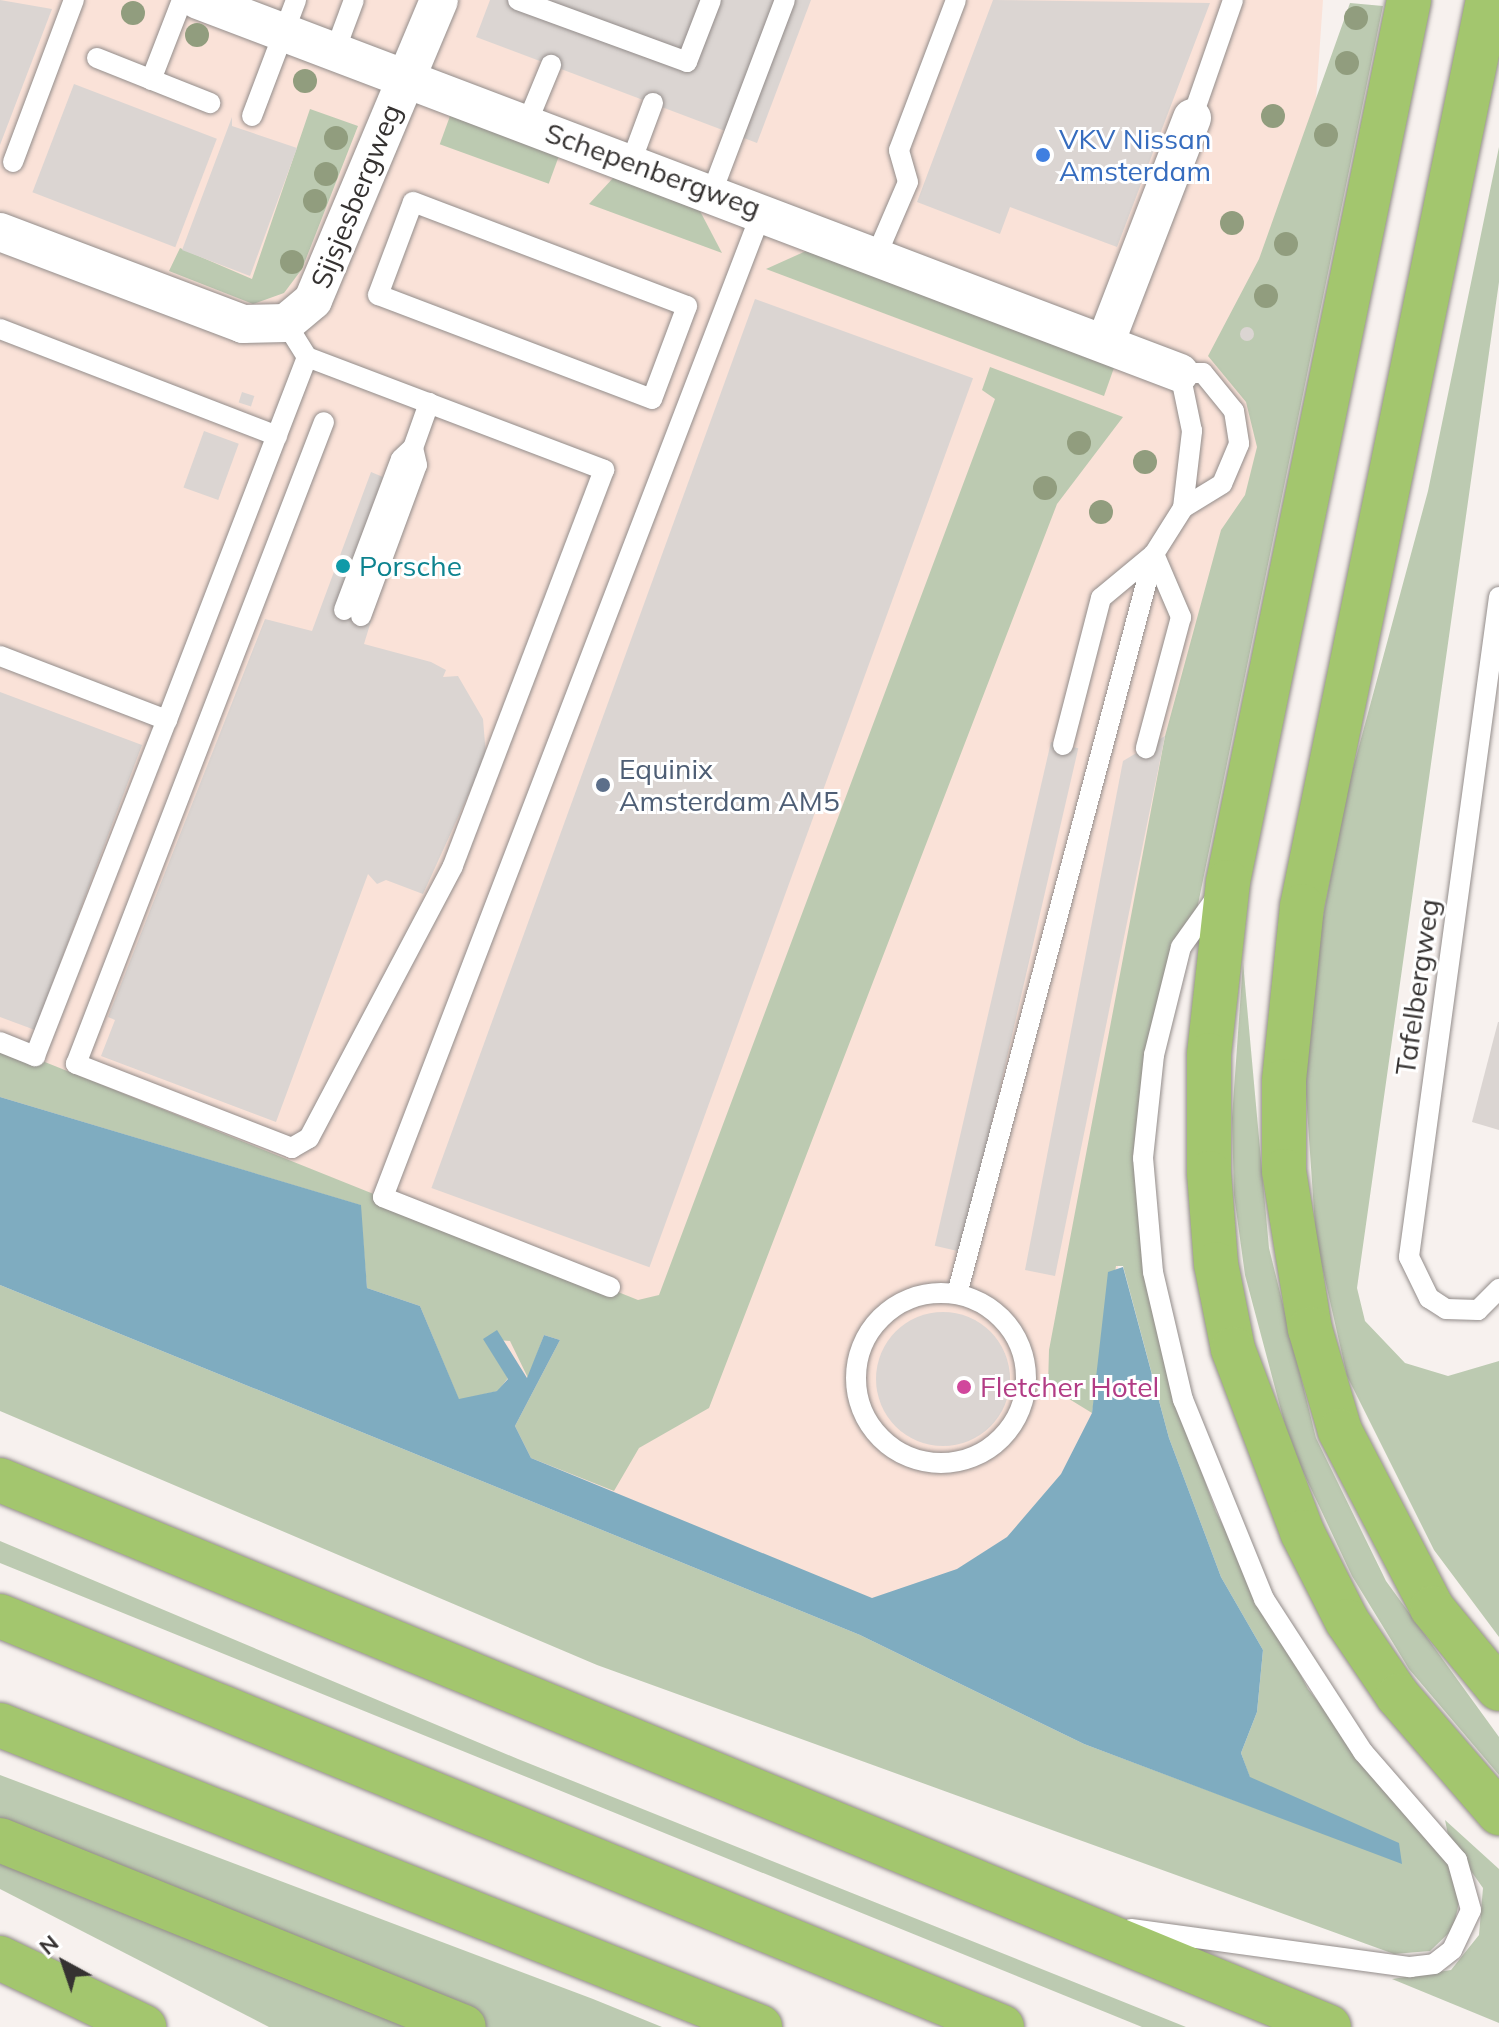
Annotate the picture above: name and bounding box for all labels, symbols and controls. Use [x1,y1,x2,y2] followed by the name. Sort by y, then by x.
[304,99,408,293] street label: Sijsjesbergweg
[541,115,765,225] street label: Schepenbergweg
[1059,122,1211,188] place label: VKV Nissan Amsterdam
[1034,146,1052,164] marker: VKV Nissan Amsterdam
[359,549,462,583] place label: Porsche
[334,557,352,575] marker: Porsche
[619,752,840,818] place label: Equinix Amsterdam AM5
[594,776,612,794] marker: Equinix Amsterdam AM5
[1388,897,1446,1077] street label: Tafelbergweg
[980,1370,1159,1404] place label: Fletcher Hotel
[955,1378,973,1396] marker: Fletcher Hotel
[24,1923,104,2003] north arrow
[33,1929,64,1961] text: N

